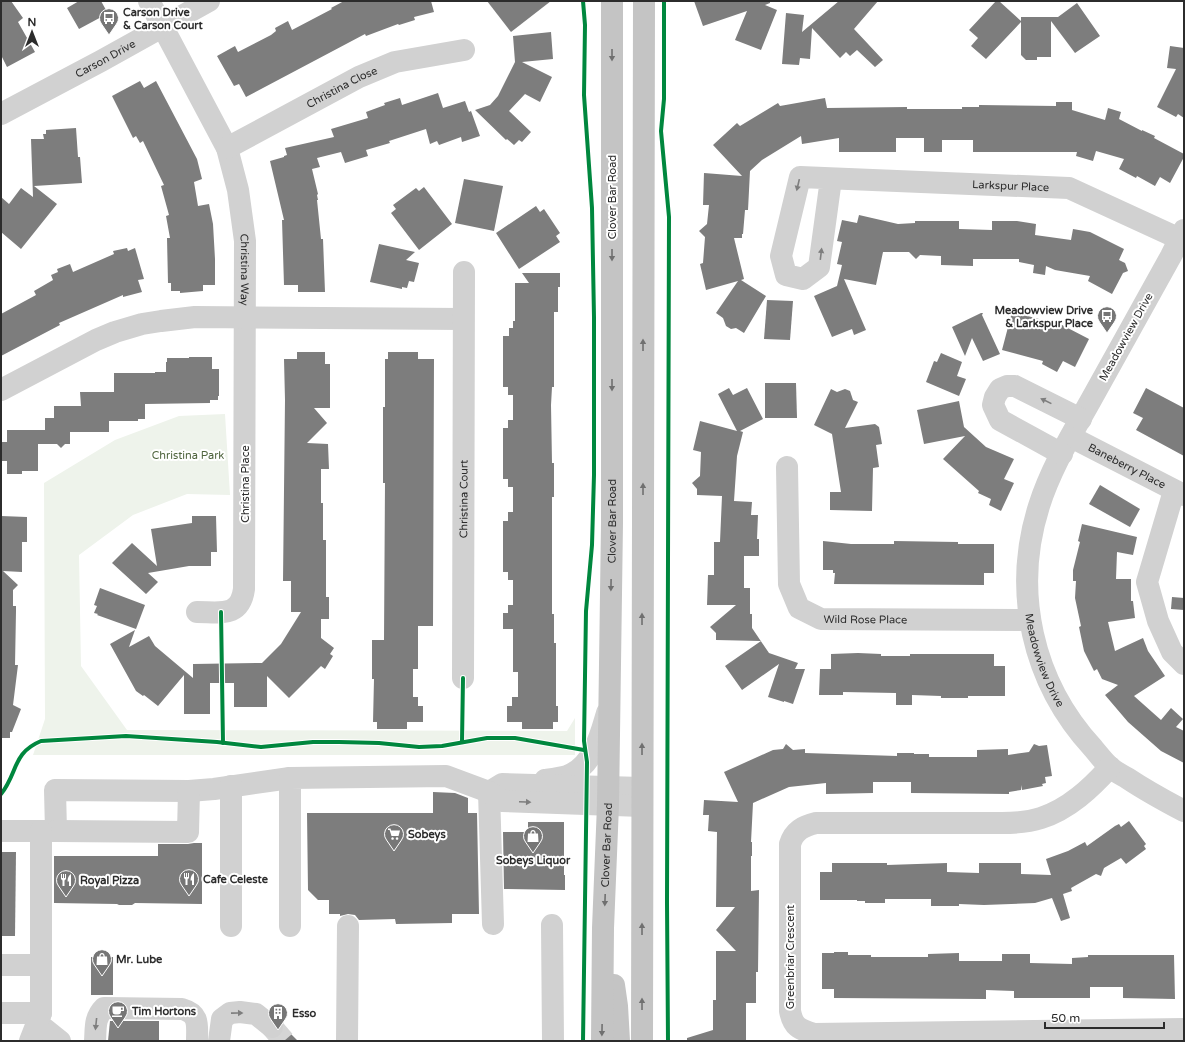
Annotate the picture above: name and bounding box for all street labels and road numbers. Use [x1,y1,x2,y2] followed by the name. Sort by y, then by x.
[73,37,138,80] street label: Carson Drive
[304,64,379,111] street label: Christina Close
[606,155,619,239] street label: Clover Bar Road
[972,178,1049,194] street label: Larkspur Place
[238,233,252,306] street label: Christina Way
[1096,291,1156,383] street label: Meadowview Drive
[1086,440,1168,491] street label: Baneberry Place
[239,445,252,523] street label: Christina Place
[457,460,470,538] street label: Christina Court
[605,479,619,564] street label: Clover Bar Road
[1023,612,1067,709] street label: Meadowview Drive
[824,613,907,626] street label: Wild Rose Place
[598,802,615,888] street label: Clover Bar Road
[784,905,797,1009] street label: Greenbriar Crescent

